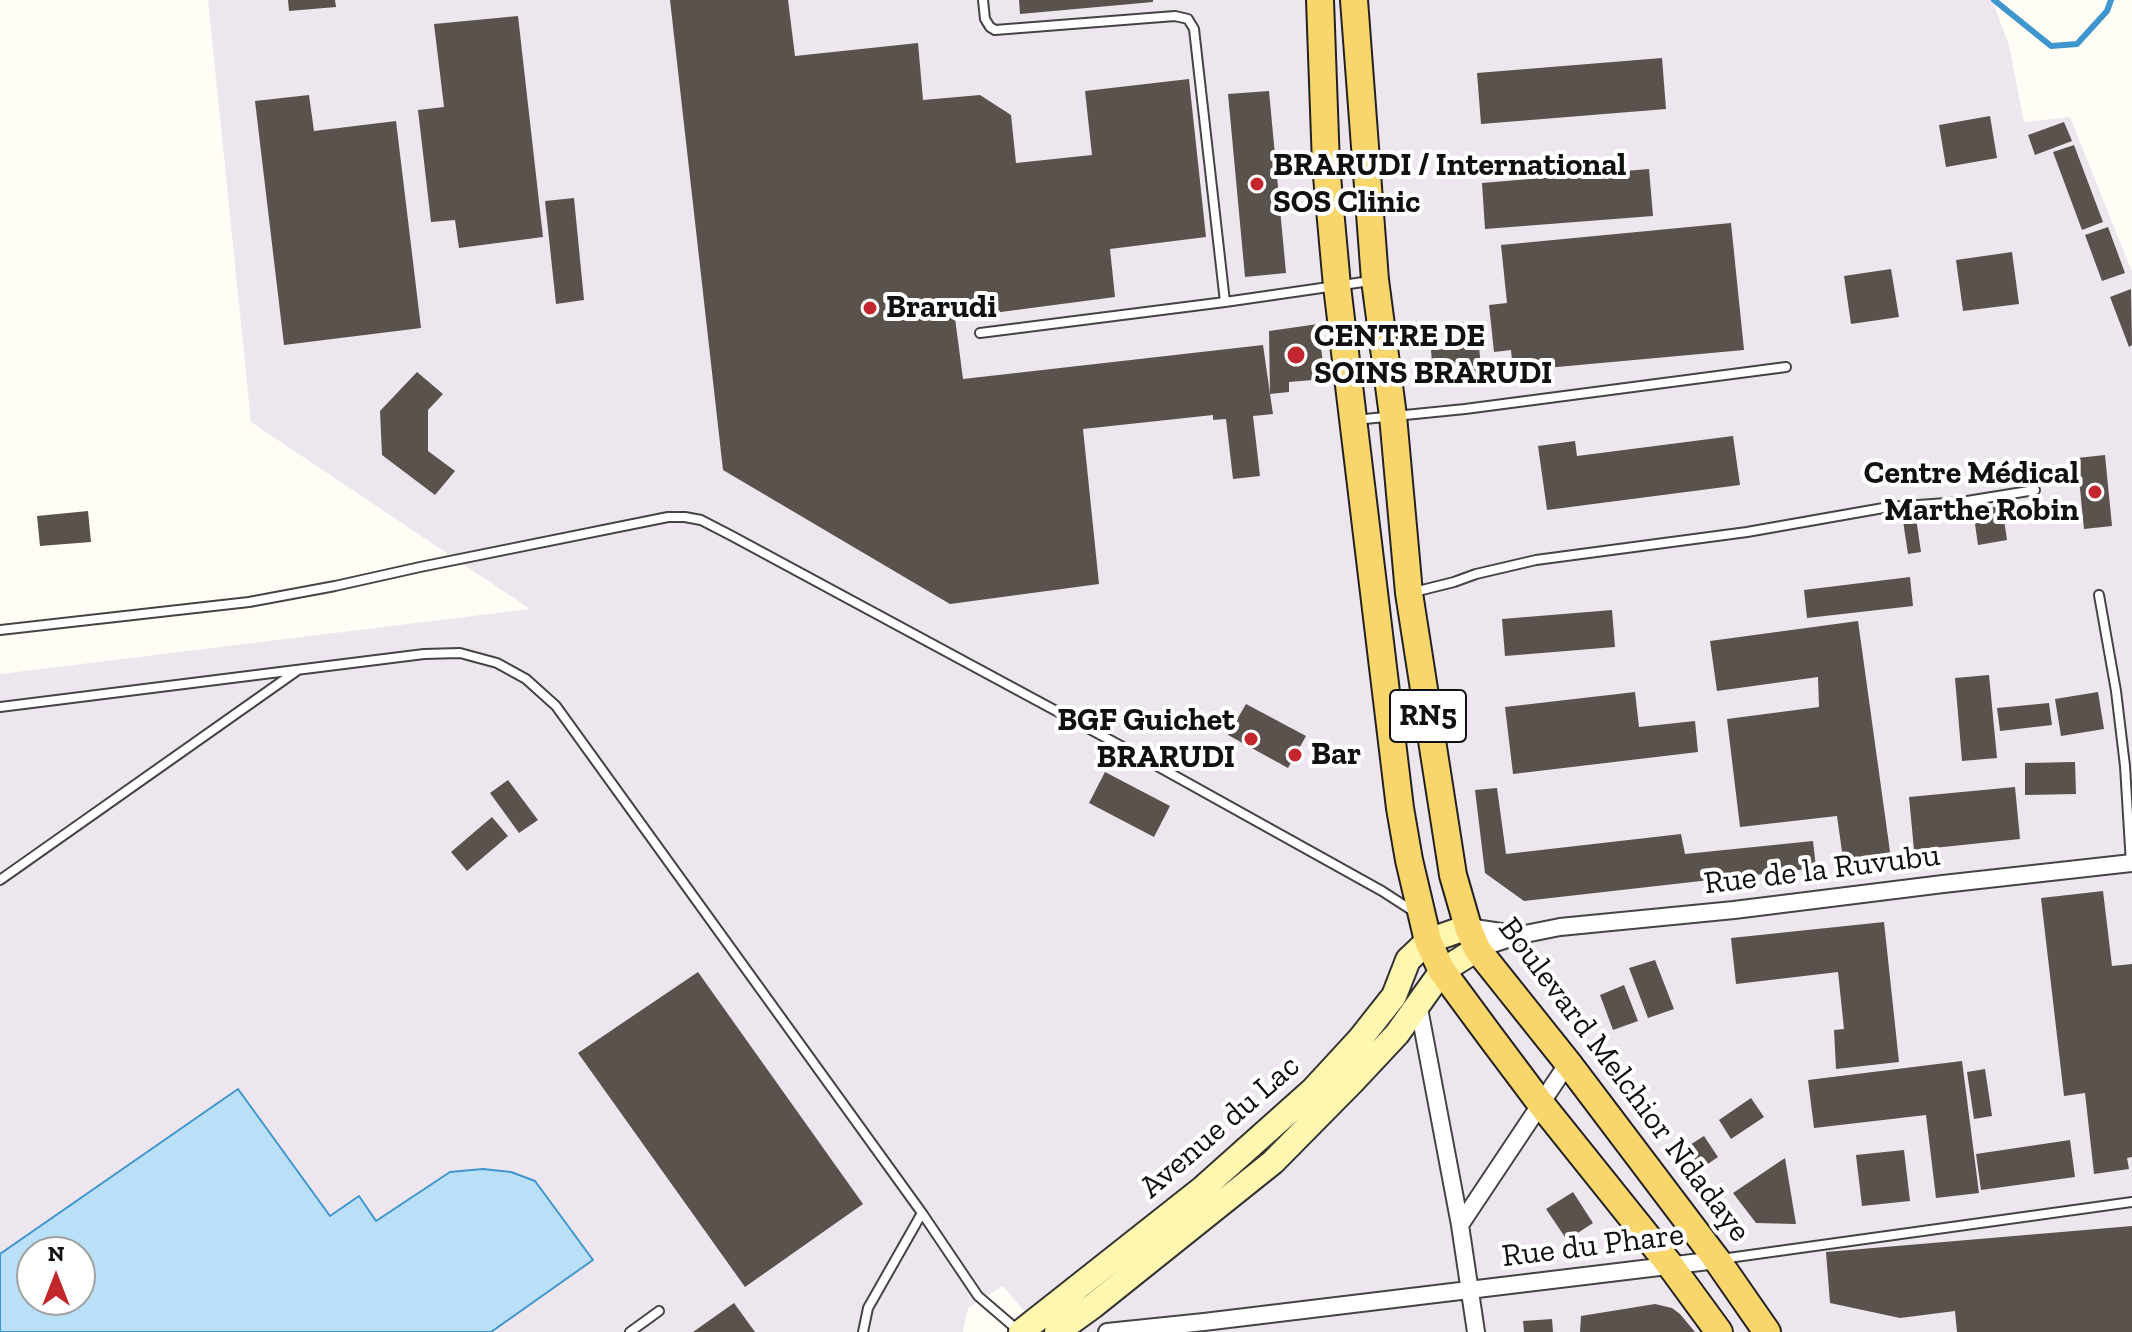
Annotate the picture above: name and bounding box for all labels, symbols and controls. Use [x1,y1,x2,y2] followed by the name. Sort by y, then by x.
[1273,147,1626,222] place label: BRARUDI / International SOS Clinic
[1248,175,1266,193] marker: BRARUDI / International SOS Clinic
[886,289,997,327] place label: Brarudi
[861,299,879,317] marker: Brarudi
[1314,318,1552,393] place label: CENTRE DE SOINS BRARUDI
[1285,344,1307,366] marker: CENTRE DE SOINS BRARUDI
[1864,455,2079,530] place label: Centre Médical Marthe Robin
[2086,483,2104,501] marker: Centre Médical Marthe Robin
[1390,690,1466,742] road number: RN5
[1057,702,1235,777] place label: BGF Guichet BRARUDI
[1242,730,1260,748] marker: BGF Guichet BRARUDI
[1311,736,1361,774] place label: Bar
[1286,746,1304,764] marker: Bar
[1702,836,1942,904] street label: Rue de la Ruvubu
[1490,910,1758,1250] street label: Boulevard Melchior Ndadaye
[1132,1047,1308,1207] street label: Avenue du Lac
[1500,1216,1686,1276] street label: Rue du Phare
[16,1236,96,1316] north arrow
[48,1240,64,1267] text: N

